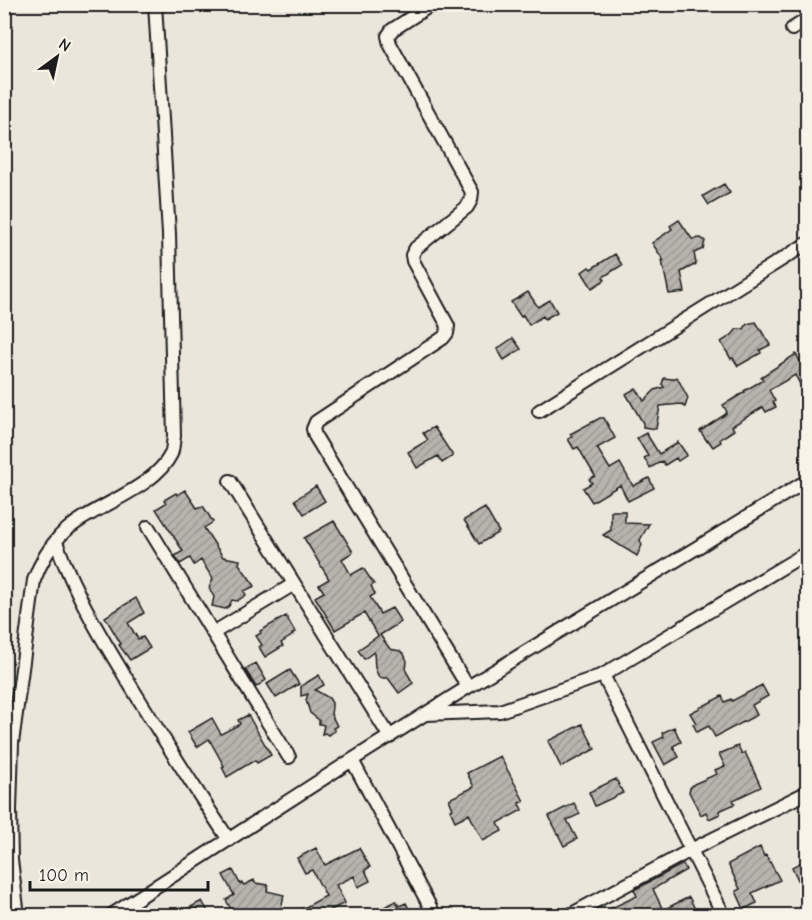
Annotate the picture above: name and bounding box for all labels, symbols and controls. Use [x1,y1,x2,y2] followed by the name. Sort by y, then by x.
[27,27,87,87] north arrow
[55,35,74,56] text: N
[30,854,208,892] scale bar
[39,865,89,886] text: 100 m

